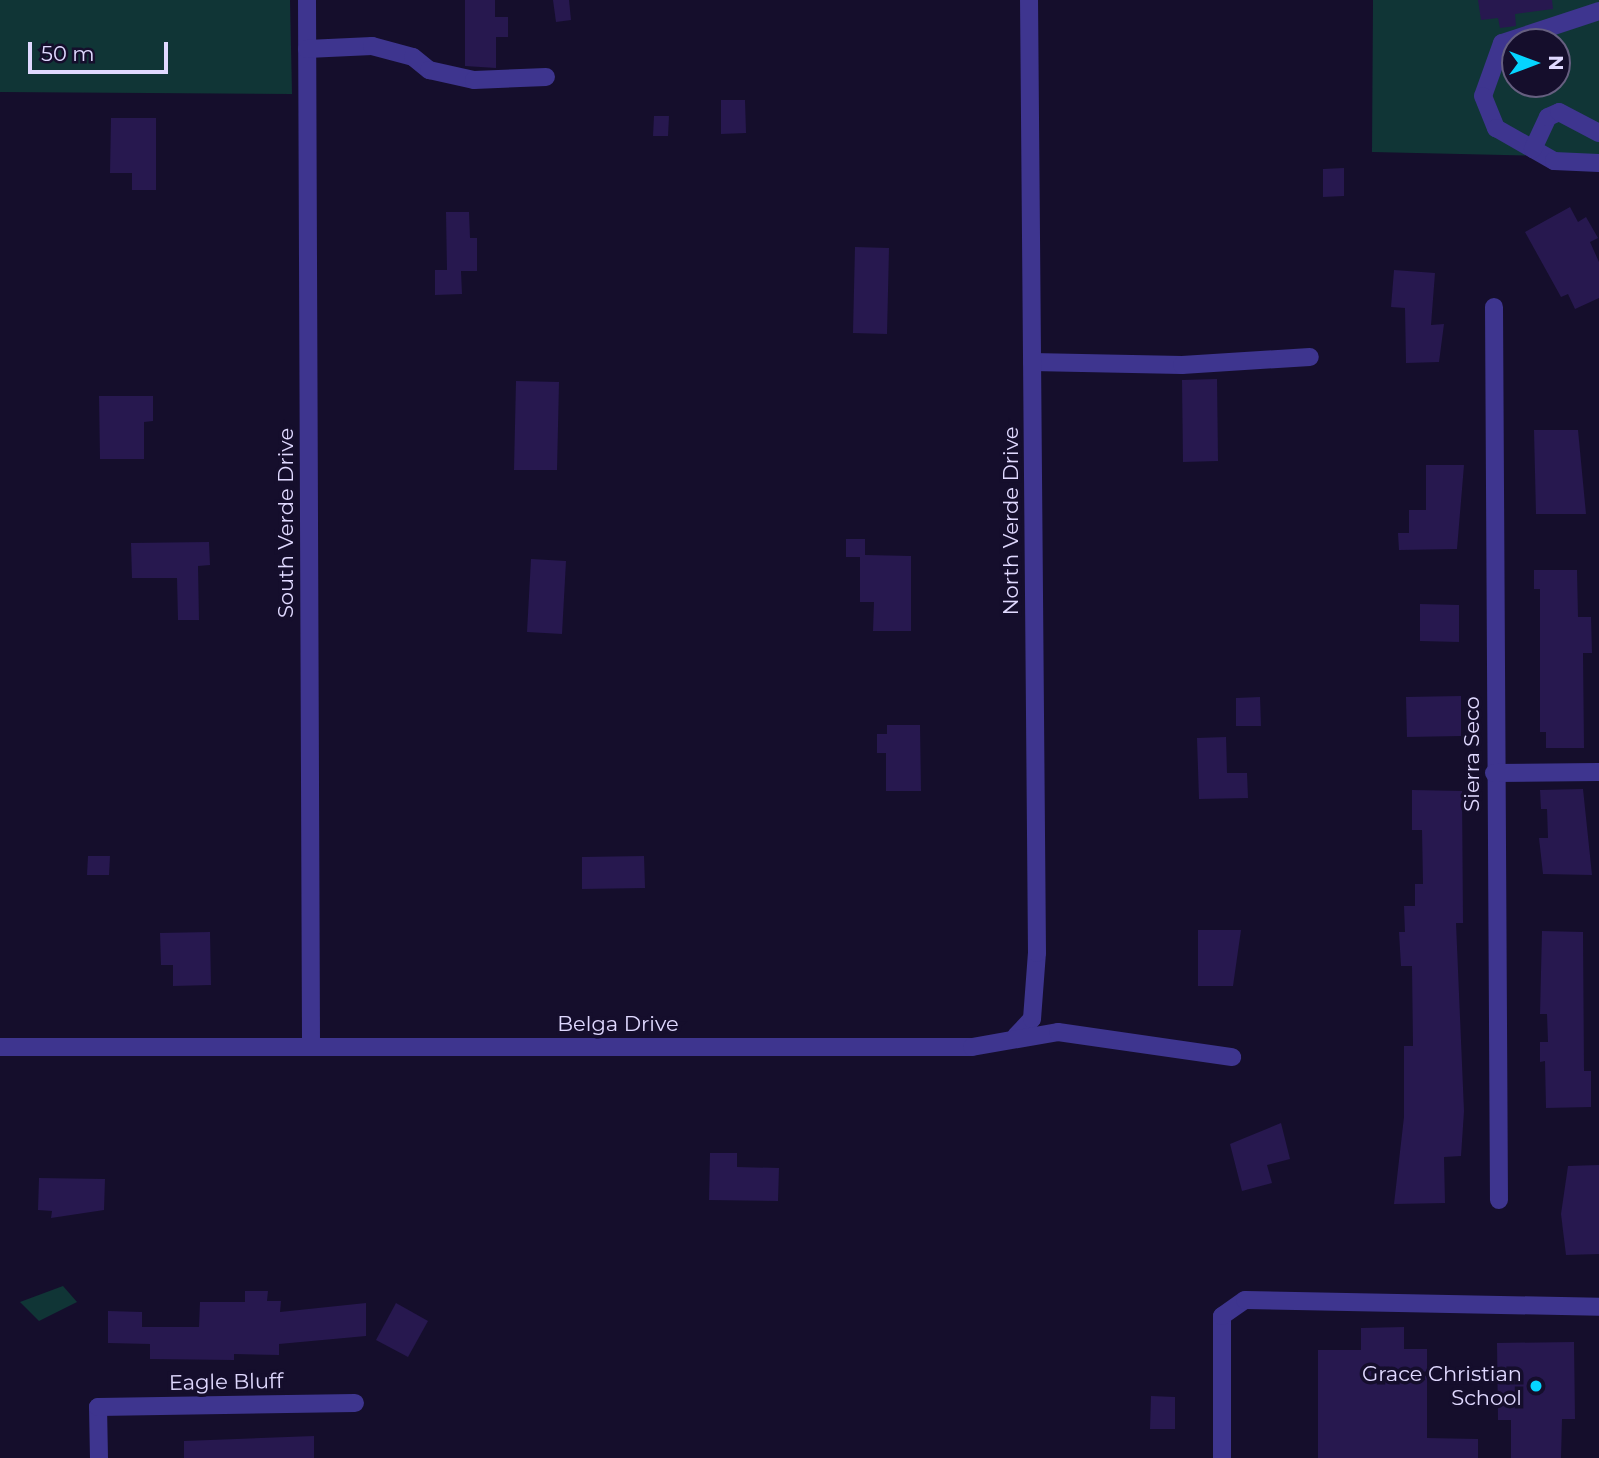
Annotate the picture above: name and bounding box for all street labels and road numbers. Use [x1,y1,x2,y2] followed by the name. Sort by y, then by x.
[998,427,1024,615] street label: North Verde Drive
[273,428,299,618] street label: South Verde Drive
[1459,696,1485,812] street label: Sierra Seco
[557,1011,679,1037] street label: Belga Drive
[169,1368,283,1396] street label: Eagle Bluff

